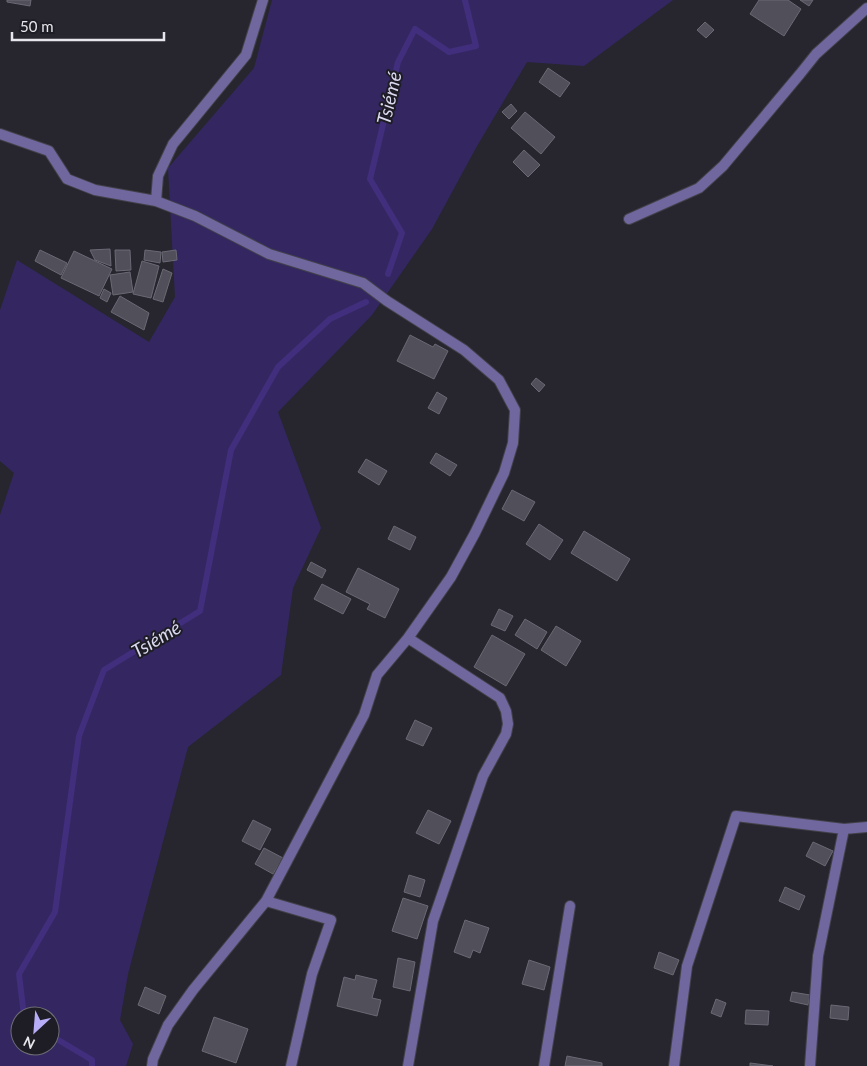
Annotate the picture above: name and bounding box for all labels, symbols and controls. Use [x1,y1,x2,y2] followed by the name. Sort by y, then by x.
[12,10,165,42] scale bar
[20,17,54,35] text: 50 m
[371,69,406,127] water label: Tsiémé
[127,615,185,662] water label: Tsiémé
[10,1006,60,1056] north arrow
[21,1033,38,1053] text: N

